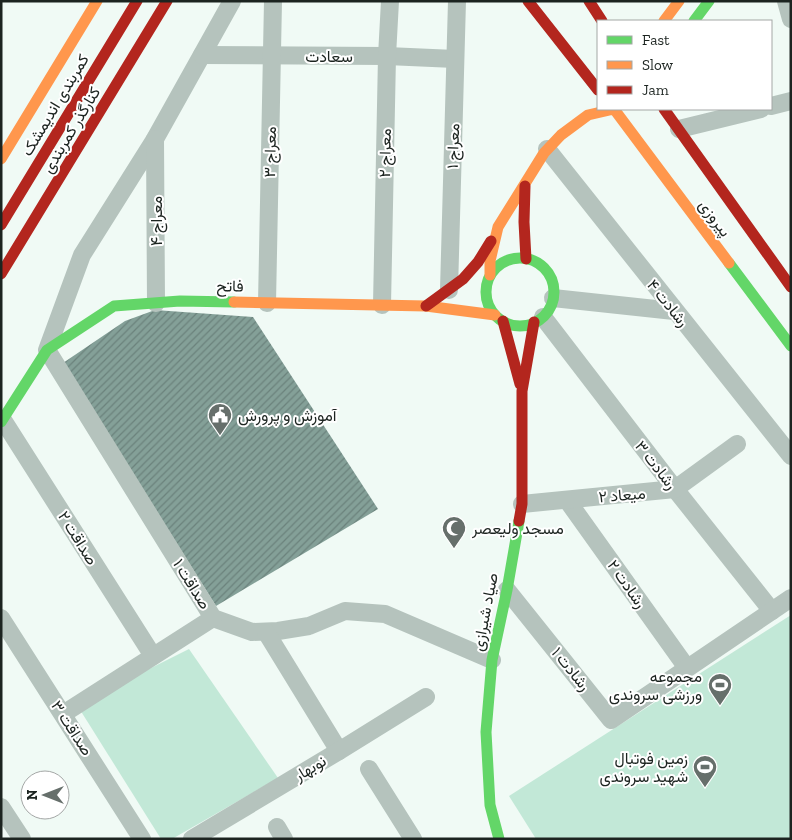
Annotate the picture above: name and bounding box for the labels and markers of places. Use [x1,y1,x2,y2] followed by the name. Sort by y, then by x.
[207,402,233,436] public building icon: آموزش و پرورش
[238,406,338,427] place label: آموزش و پرورش
[441,515,467,549] mosque icon: مسجد ولیعصر
[471,519,564,539] place label: مسجد ولیعصر
[609,667,702,705] place label: مجموعه ورزشی سروندی
[707,672,733,706] sports icon: مجموعه ورزشی سروندی
[599,749,688,787] place label: زمین فوتبال شهید سروندی
[692,754,718,788] sports icon: زمین فوتبال شهید سروندی

